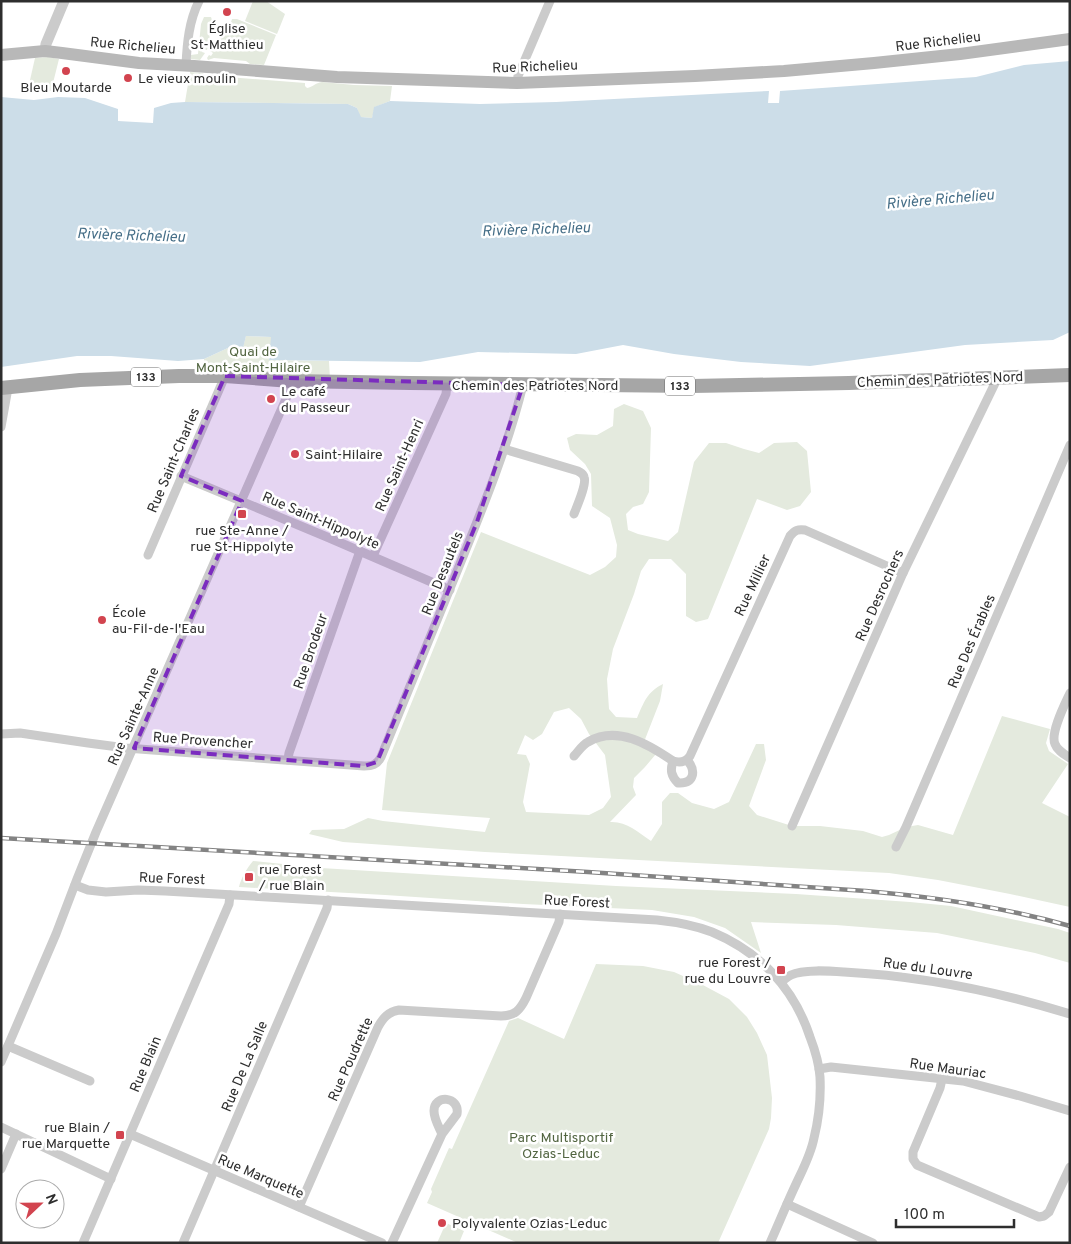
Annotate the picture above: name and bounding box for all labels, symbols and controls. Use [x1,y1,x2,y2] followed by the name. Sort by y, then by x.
[221,6,233,18] marker: Église St-Matthieu
[190,20,264,54] place label: Église St-Matthieu
[895,29,982,56] street label: Rue Richelieu
[89,34,176,59] street label: Rue Richelieu
[492,58,578,77] street label: Rue Richelieu
[60,65,72,77] marker: Bleu Moutarde
[138,71,236,88] place label: Le vieux moulin
[122,72,134,84] marker: Le vieux moulin
[20,80,112,97] place label: Bleu Moutarde
[885,186,996,215] water label: Rivière Richelieu
[482,219,591,242] water label: Rivière Richelieu
[76,225,186,248] water label: Rivière Richelieu
[196,344,310,377] park label: Quai de Mont-Saint-Hilaire
[131,368,161,387] road number: 133
[857,369,1024,392] street label: Chemin des Patriotes Nord
[665,376,695,396] road number: 133
[452,378,618,395] street label: Chemin des Patriotes Nord
[281,384,350,417] place label: Le café du Passeur
[265,393,277,405] marker: Le café du Passeur
[145,405,204,516] street label: Rue Saint-Charles
[372,417,428,514] street label: Rue Saint-Henri
[305,447,383,464] place label: Saint-Hilaire
[289,448,301,460] marker: Saint-Hilaire
[259,489,382,554] street label: Rue Saint-Hippolyte
[236,508,248,520] marker: rue Ste-Anne / rue St-Hippolyte
[190,523,294,556] place label: rue Ste-Anne / rue St-Hippolyte
[419,529,468,618] street label: Rue Desautels
[852,547,908,644] street label: Rue Desrochers
[732,551,775,619] street label: Rue Millier
[944,592,1000,691] street label: Rue Des Érables
[112,604,205,638] place label: École au-Fil-de-l'Eau
[291,611,332,692] street label: Rue Brodeur
[96,614,108,626] marker: École au-Fil-de-l'Eau
[105,665,164,769] street label: Rue Sainte-Anne
[152,730,254,754] street label: Rue Provencher
[258,862,325,895] place label: rue Forest / rue Blain
[138,870,205,889] street label: Rue Forest
[243,871,255,883] marker: rue Forest / rue Blain
[543,892,611,913] street label: Rue Forest
[684,955,771,988] place label: rue Forest / rue du Louvre
[882,955,974,984] street label: Rue du Louvre
[775,964,787,976] marker: rue Forest / rue du Louvre
[325,1015,378,1104] street label: Rue Poudrette
[219,1019,272,1115] street label: Rue De La Salle
[127,1034,166,1095] street label: Rue Blain
[908,1056,987,1083] street label: Rue Mauriac
[22,1120,110,1153] place label: rue Blain / rue Marquette
[114,1129,126,1141] marker: rue Blain / rue Marquette
[509,1130,613,1163] park label: Parc Multisportif Ozias-Leduc
[215,1152,306,1203] street label: Rue Marquette
[15,1179,65,1229] north arrow
[41,1192,60,1208] text: N
[896,1196,1014,1228] scale bar
[904,1206,945,1225] text: 100 m
[452,1216,608,1233] place label: Polyvalente Ozias-Leduc
[436,1217,448,1229] marker: Polyvalente Ozias-Leduc

